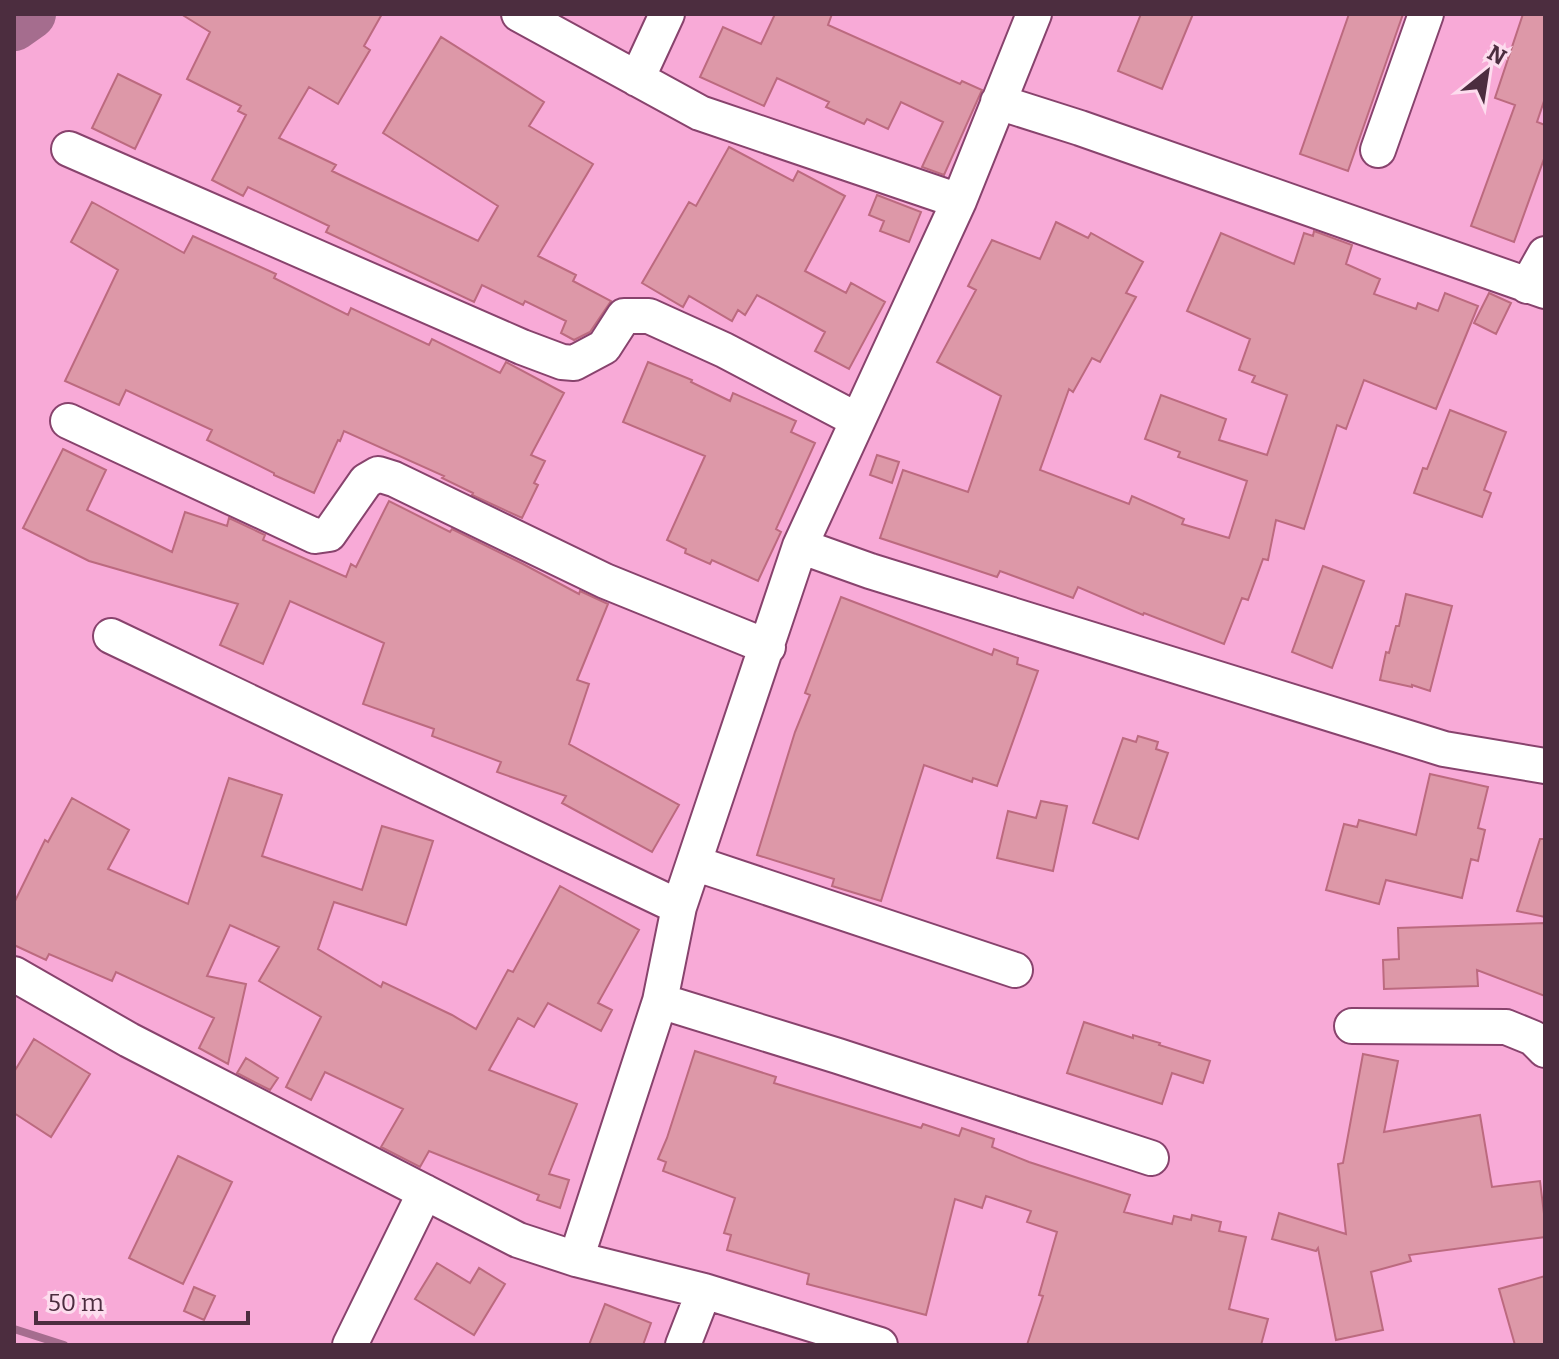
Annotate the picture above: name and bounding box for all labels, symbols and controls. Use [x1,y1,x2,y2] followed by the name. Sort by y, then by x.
[1447,32,1527,112] north arrow
[1483,39,1511,71] text: N
[36,1275,248,1325] scale bar
[48,1289,104,1317] text: 50 m

